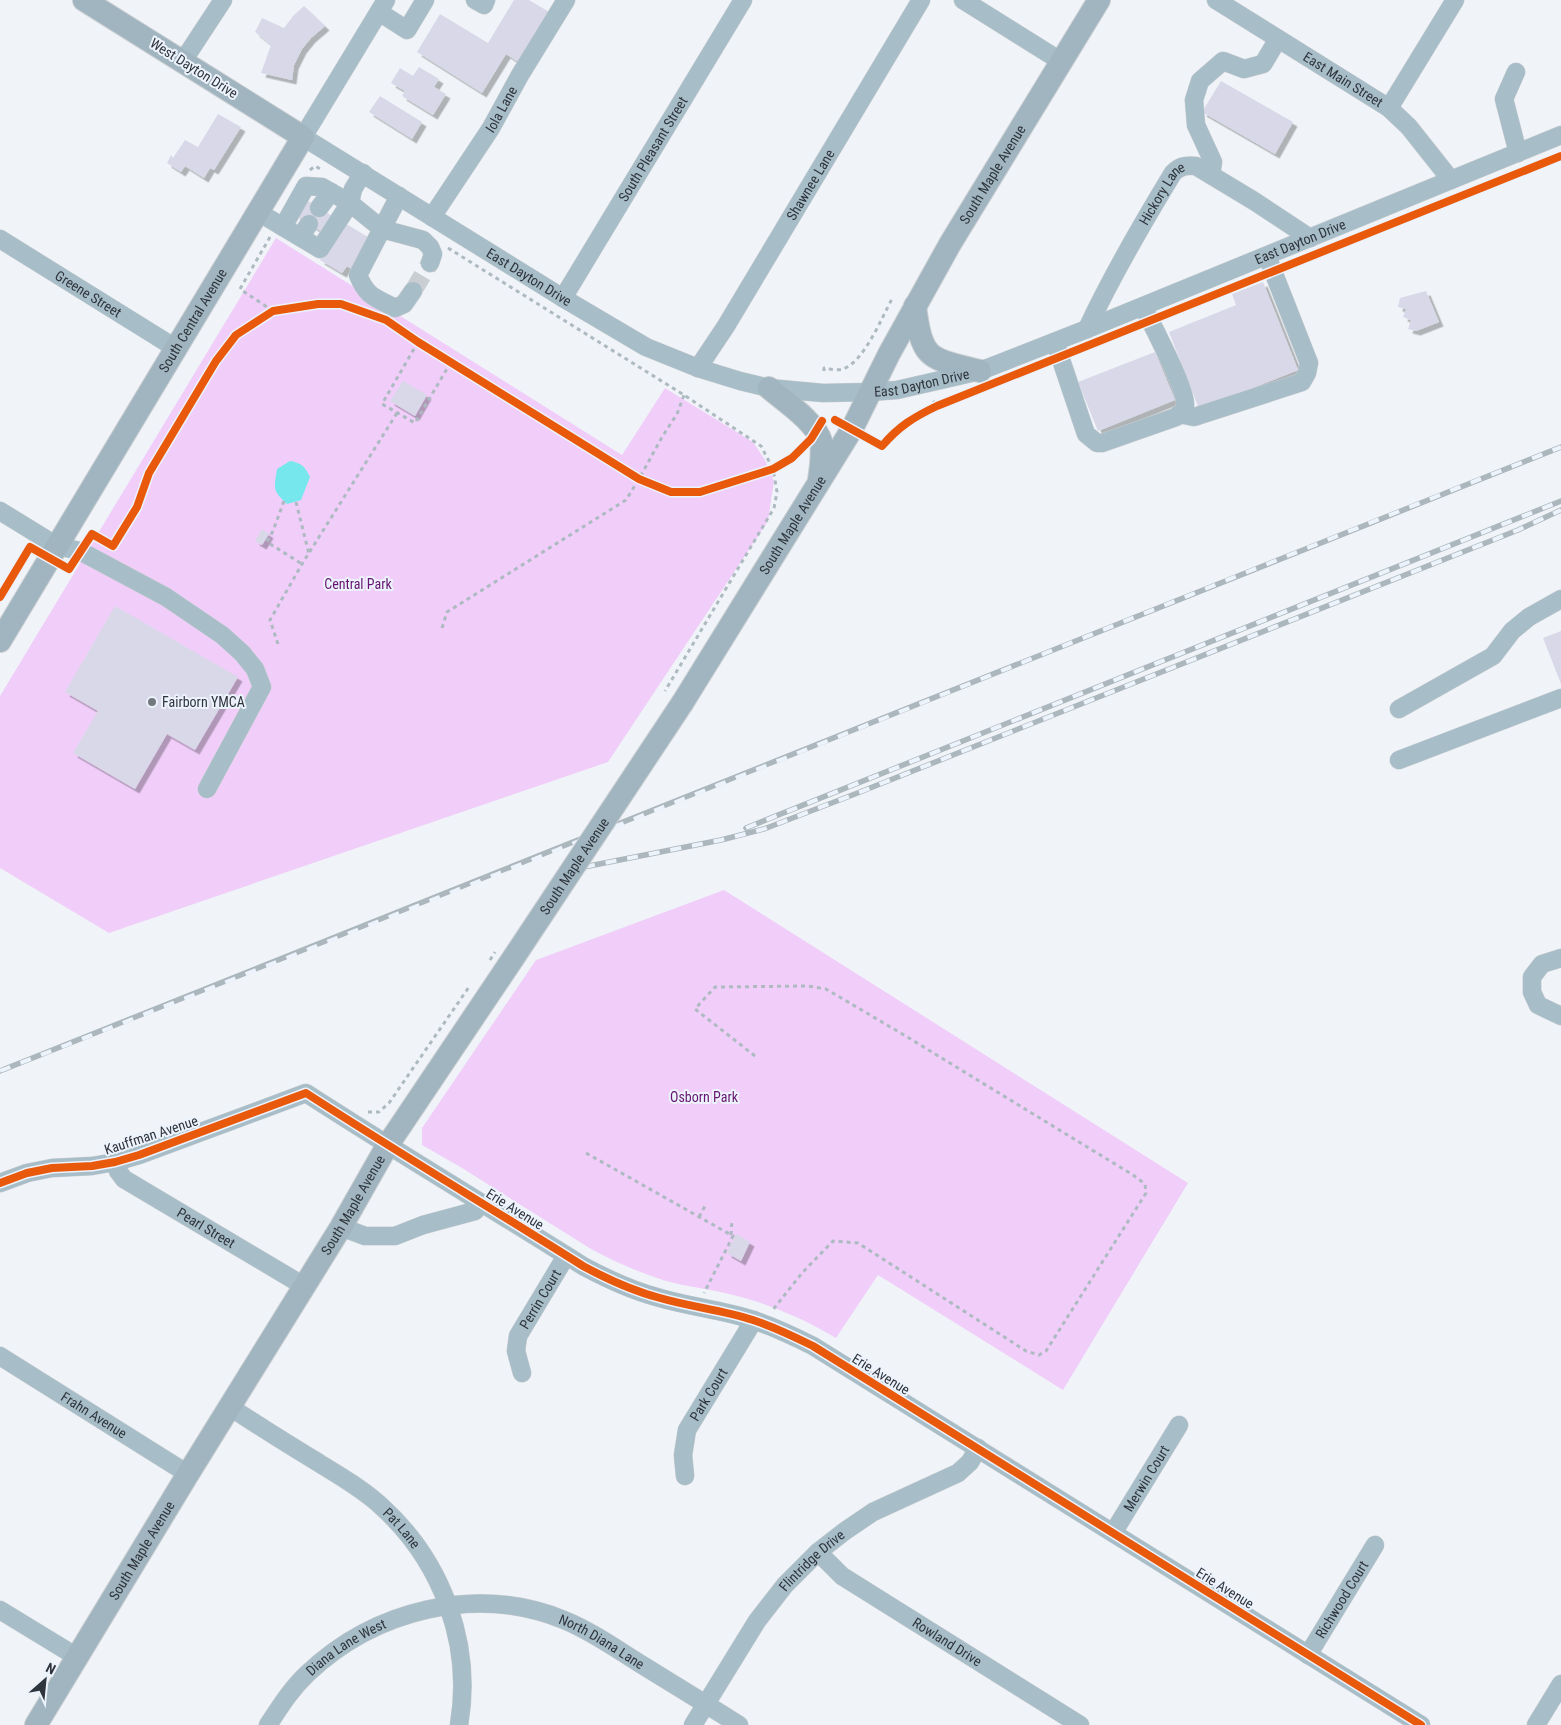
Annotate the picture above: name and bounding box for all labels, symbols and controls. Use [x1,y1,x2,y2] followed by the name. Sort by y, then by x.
[147,35,241,102] street label: West Dayton Drive
[1300,49,1386,110] street label: East Main Street
[482,83,521,136] street label: Iola Lane
[615,94,691,204] street label: South Pleasant Street
[956,122,1029,227] street label: South Maple Avenue
[783,146,838,223] street label: Shawnee Lane
[1136,159,1187,228] street label: Hickory Lane
[1252,216,1348,268] street label: East Dayton Drive
[484,245,575,309] street label: East Dayton Drive
[155,265,230,375] street label: South Central Avenue
[52,267,124,320] street label: Greene Street
[873,366,971,400] street label: East Dayton Drive
[756,473,829,577] street label: South Maple Avenue
[324,576,392,592] park label: Central Park
[162,694,245,710] place label: Fairborn YMCA
[146,696,158,708] marker: Fairborn YMCA
[536,814,612,918] street label: South Maple Avenue
[670,1089,739,1105] park label: Osborn Park
[102,1112,200,1158] street label: Kauffman Avenue
[318,1152,388,1258] street label: South Maple Avenue
[483,1185,547,1233] street label: Erie Avenue
[174,1204,238,1251] street label: Pearl Street
[516,1266,564,1332] street label: Perrin Court
[849,1350,913,1398] street label: Erie Avenue
[687,1365,731,1424] street label: Park Court
[58,1388,130,1442] street label: Frahn Avenue
[1120,1442,1173,1514] street label: Merwin Court
[106,1498,178,1603] street label: South Maple Avenue
[380,1504,424,1552] street label: Pat Lane
[775,1526,848,1594] street label: Flintridge Drive
[1312,1558,1371,1641] street label: Richwood Court
[1193,1564,1257,1612] street label: Erie Avenue
[557,1611,648,1673] street label: North Diana Lane
[910,1614,985,1670] street label: Rowland Drive
[303,1616,388,1679] street label: Diana Lane West
[20,1655,70,1705] north arrow
[43,1659,58,1677] text: N

